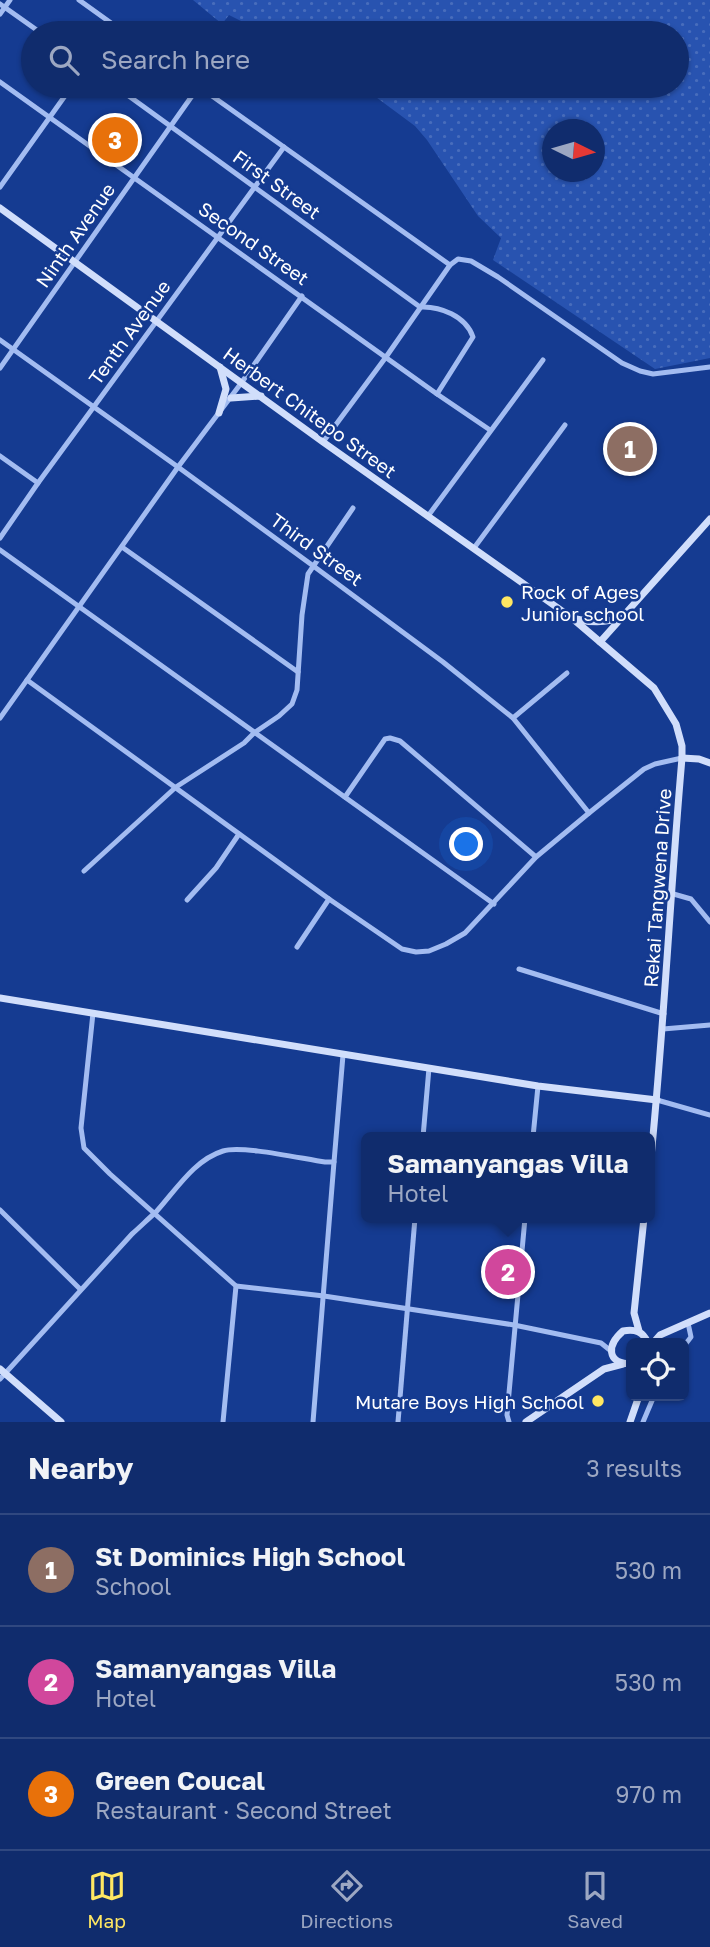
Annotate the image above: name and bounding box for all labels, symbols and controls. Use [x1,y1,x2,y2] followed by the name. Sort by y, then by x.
[21,21,689,98] search box
[45,41,83,79] icon: search
[101,44,250,75] text: Search here
[92,114,138,166] pin: 3
[542,119,605,182] north arrow
[229,145,325,223] street label: First Street
[31,178,119,292] street label: Ninth Avenue
[194,196,314,290] street label: Second Street
[83,275,175,389] street label: Tenth Avenue
[219,342,401,482] street label: Herbert Chitepo Street
[607,423,653,475] pin: 1
[266,508,368,590] street label: Third Street
[521,580,644,625] place label: Rock of Ages Junior school
[499,594,515,610] marker: Rock of Ages Junior school
[639,788,675,988] street label: Rekai Tangwena Drive
[449,827,483,861] your location
[361,1132,655,1223] popup
[387,1148,629,1179] text: Samanyangas Villa
[387,1179,448,1207] text: Hotel
[485,1246,531,1298] pin: 2
[626,1338,689,1401] map controls
[626,1338,689,1401] button: locate
[355,1390,584,1413] place label: Mutare Boys High School
[590,1393,606,1409] marker: Mutare Boys High School
[28,1450,133,1486] text: Nearby
[586,1454,682,1482] text: 3 results
[95,1541,405,1572] text: St Dominics High School
[45,1556,57,1584] text: 1
[615,1556,682,1584] text: 530 m
[95,1572,171,1600] text: School
[95,1653,336,1684] text: Samanyangas Villa
[44,1668,58,1696] text: 2
[615,1668,682,1696] text: 530 m
[95,1684,156,1712] text: Hotel
[95,1765,265,1796] text: Green Coucal
[44,1780,58,1808] text: 3
[616,1780,682,1808] text: 970 m
[95,1796,392,1824] text: Restaurant · Second Street
[87,1867,126,1932] tab: Map
[300,1867,393,1932] tab: Directions
[567,1867,623,1932] tab: Saved

